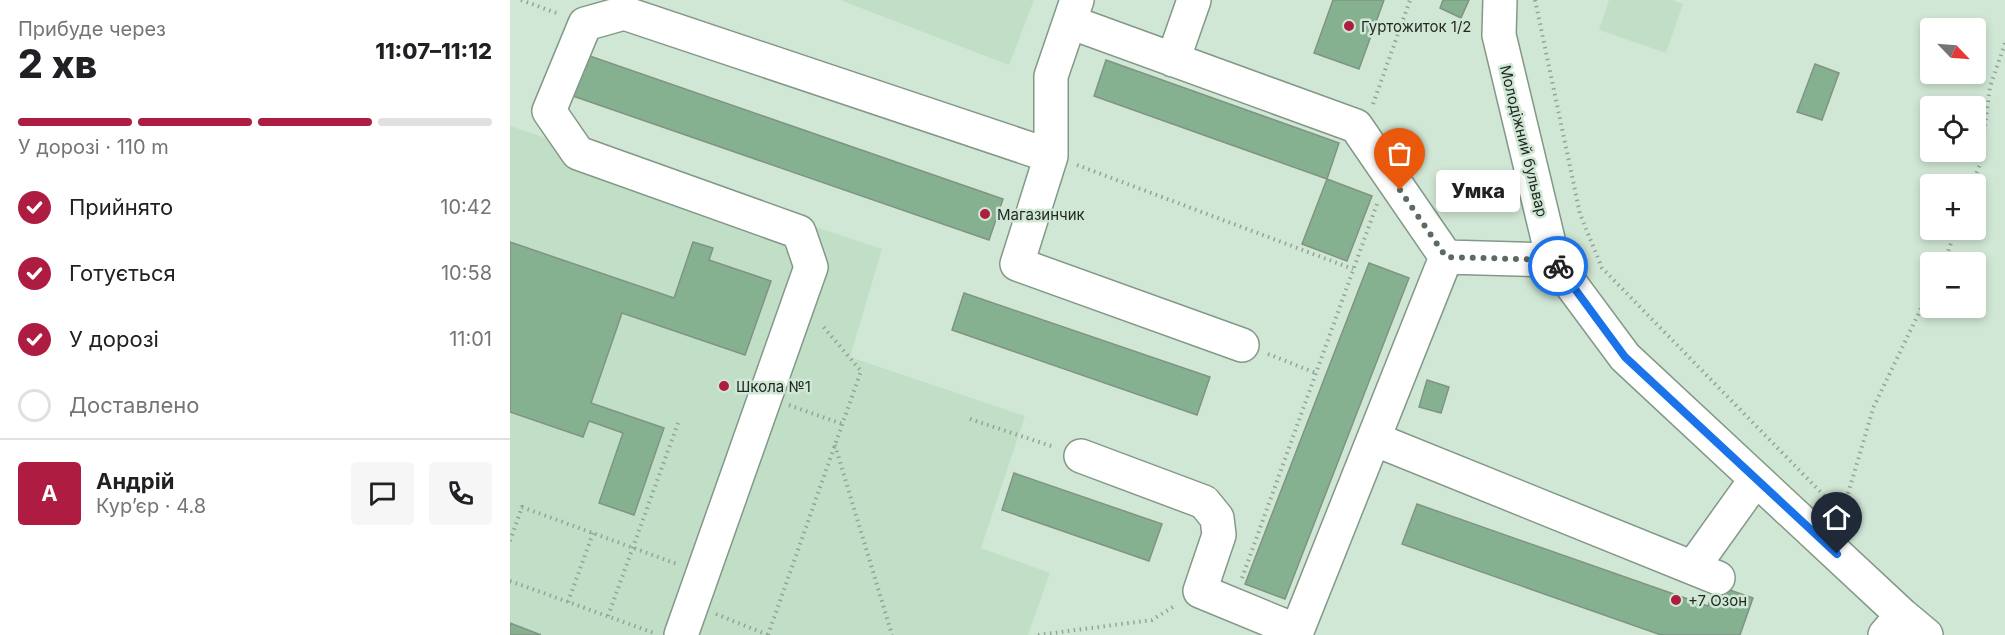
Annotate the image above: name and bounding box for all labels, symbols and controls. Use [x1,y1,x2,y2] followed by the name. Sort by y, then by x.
[18,17,166,41] text: Прибуде через
[1361,17,1472,36] place label: Гуртожиток 1/2
[1920,18,1986,84] north arrow
[1920,18,1986,318] map controls
[1342,19,1356,33] marker: Гуртожиток 1/2
[375,38,492,64] text: 11:07–11:12
[18,40,97,87] text: 2 хв
[1496,63,1552,219] street label: Молодіжний бульвар
[1920,96,1986,162] button: locate
[1374,128,1425,190] pin
[18,135,169,159] text: У дорозі · 110 m
[1383,137,1416,170] icon: bag
[1436,169,1520,211] callout: Умка
[1920,174,1986,240] button: +
[1451,179,1505,203] text: Умка
[18,191,51,224] icon: check
[69,194,173,220] text: Прийнято
[440,195,492,219] text: 10:42
[997,205,1085,224] place label: Магазинчик
[978,207,992,221] marker: Магазинчик
[1528,236,1588,296] courier
[1542,250,1575,283] icon: bike
[1920,252,1986,318] button: −
[18,257,51,290] icon: check
[69,260,176,286] text: Готується
[441,261,492,285] text: 10:58
[18,323,51,356] icon: check
[69,326,159,352] text: У дорозі
[449,327,492,351] text: 11:01
[736,377,811,396] place label: Школа №1
[717,379,731,393] marker: Школа №1
[69,392,200,418] text: Доставлено
[351,462,414,525] button: chat
[429,462,492,525] button: phone
[96,468,174,494] text: Андрій
[41,480,58,506] text: А
[1811,492,1862,554] pin
[96,494,206,518] text: Кур’єр · 4.8
[1820,501,1853,534] icon: home
[1688,591,1747,610] place label: +7 Озон
[1669,593,1683,607] marker: +7 Озон

